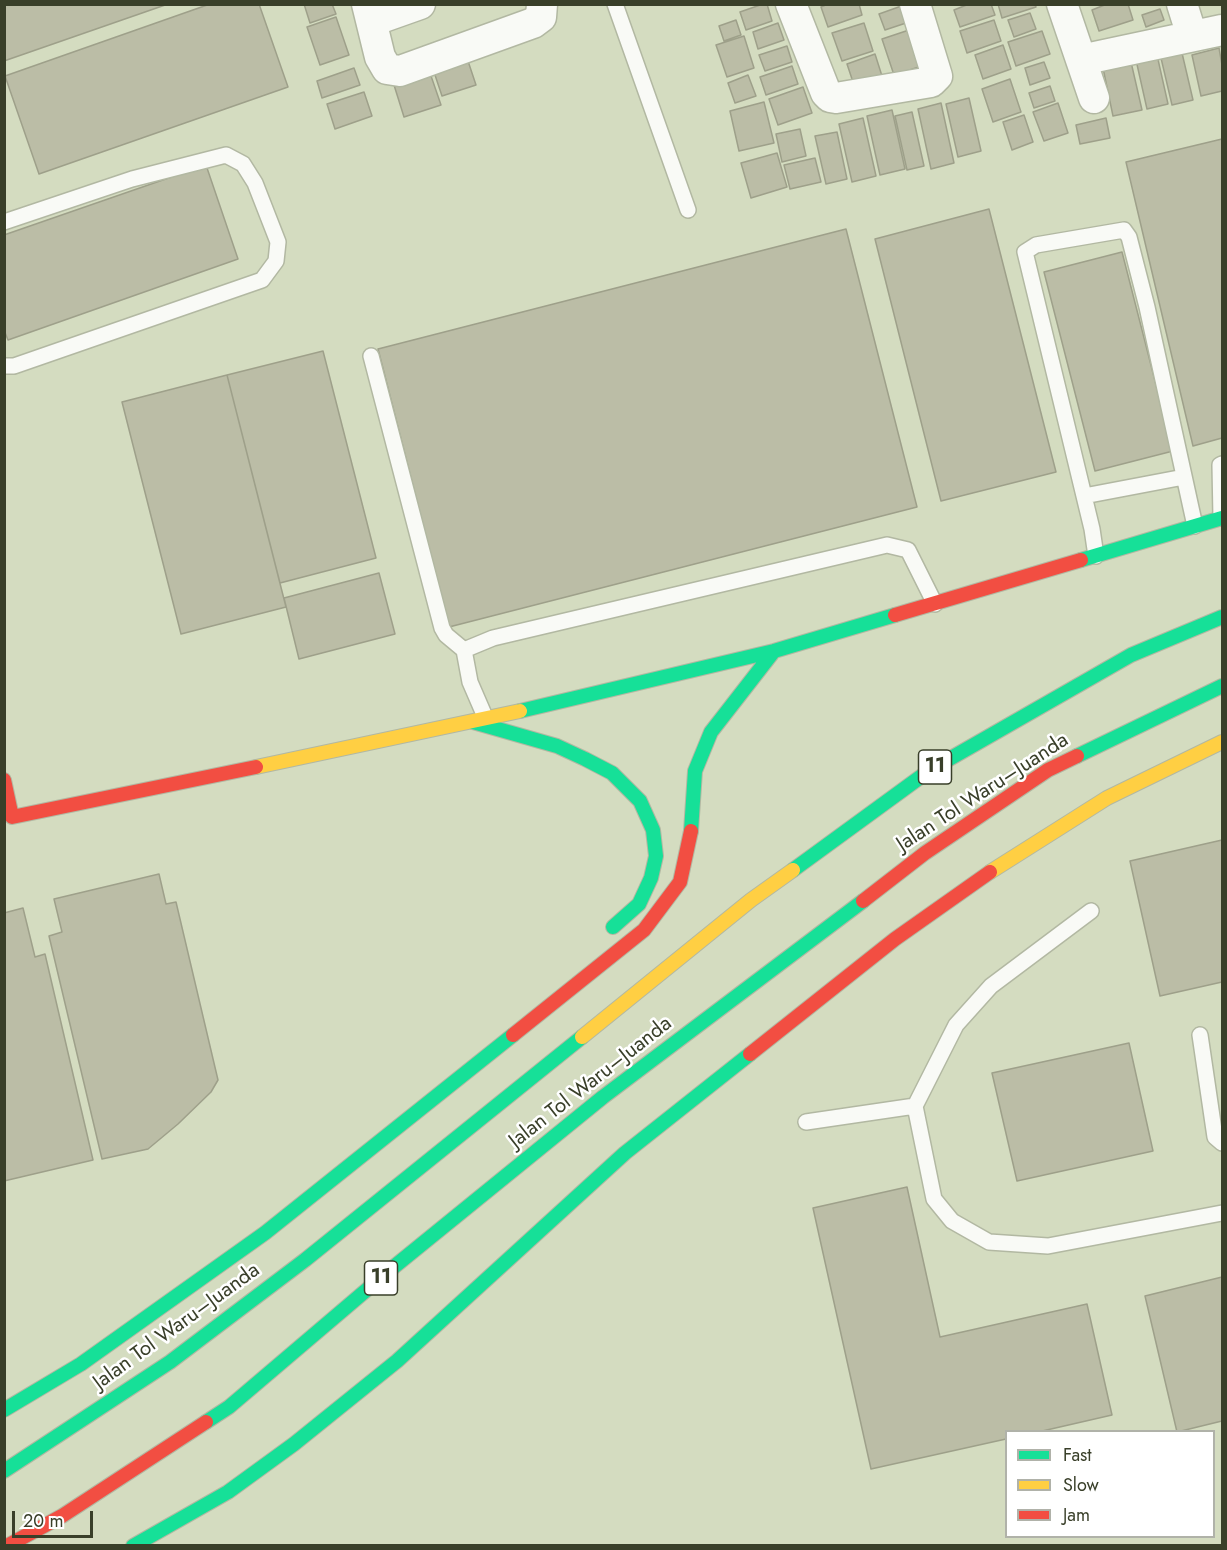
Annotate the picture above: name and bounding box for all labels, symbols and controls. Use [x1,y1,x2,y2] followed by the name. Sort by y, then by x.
[892,728,1074,858] street label: Jalan Tol Waru–Juanda
[918,750,952,784] road number: 11
[505,1012,677,1154] street label: Jalan Tol Waru–Juanda
[89,1258,265,1396] street label: Jalan Tol Waru–Juanda
[364,1261,398,1295] road number: 11
[1005,1430,1215,1538] legend
[1063,1442,1092,1468] text: Fast
[1063,1472,1099,1498] text: Slow
[15,1499,96,1537] scale bar
[1063,1502,1090,1528] text: Jam
[23,1508,63,1534] text: 20 m

